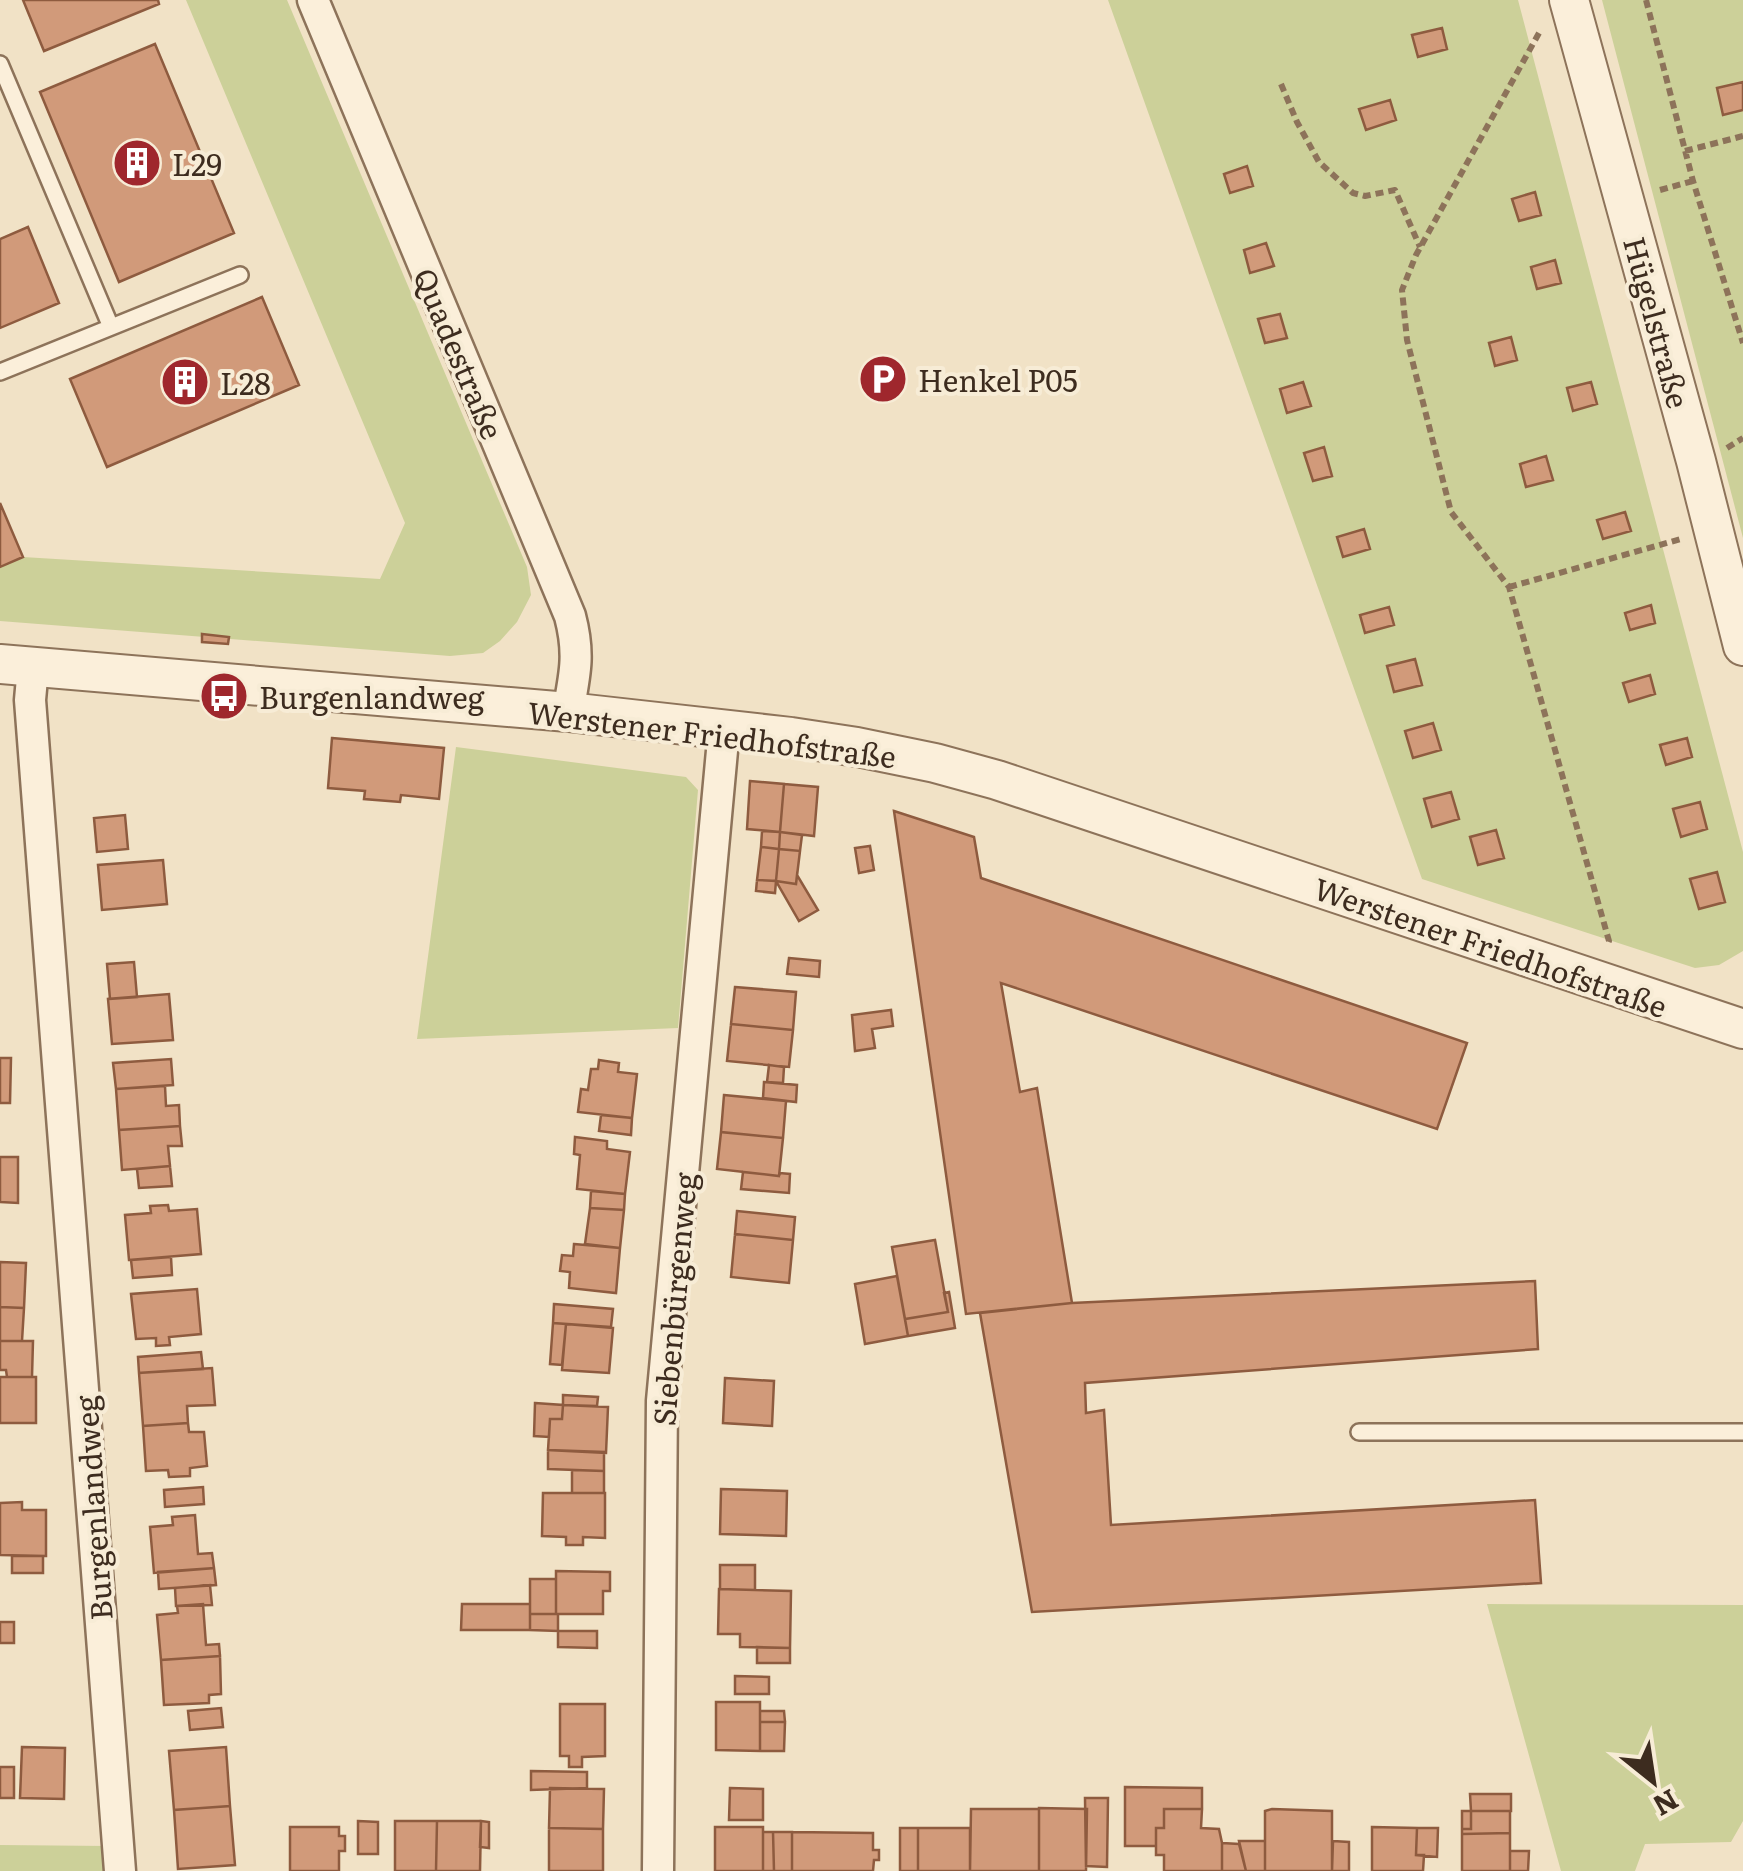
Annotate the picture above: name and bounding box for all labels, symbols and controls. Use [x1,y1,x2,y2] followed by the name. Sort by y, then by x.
[111,137,163,189] building icon: L29
[172,141,222,185] place label: L29
[1614,231,1702,413] street label: Hügelstraße
[404,261,516,445] street label: Quadestraße
[857,353,909,405] parking icon: Henkel P05
[159,356,211,408] building icon: L28
[918,357,1078,401] place label: Henkel P05
[220,360,271,404] place label: L28
[198,670,250,722] bus stop icon: Burgenlandweg
[259,674,485,718] place label: Burgenlandweg
[525,689,899,777] street label: Werstener Friedhofstraße
[1309,865,1673,1027] street label: Werstener Friedhofstraße
[640,1170,706,1428] street label: Siebenbürgenweg
[62,1394,122,1622] street label: Burgenlandweg
[1603,1731,1703,1831] north arrow
[1646,1780,1687,1828] text: N

